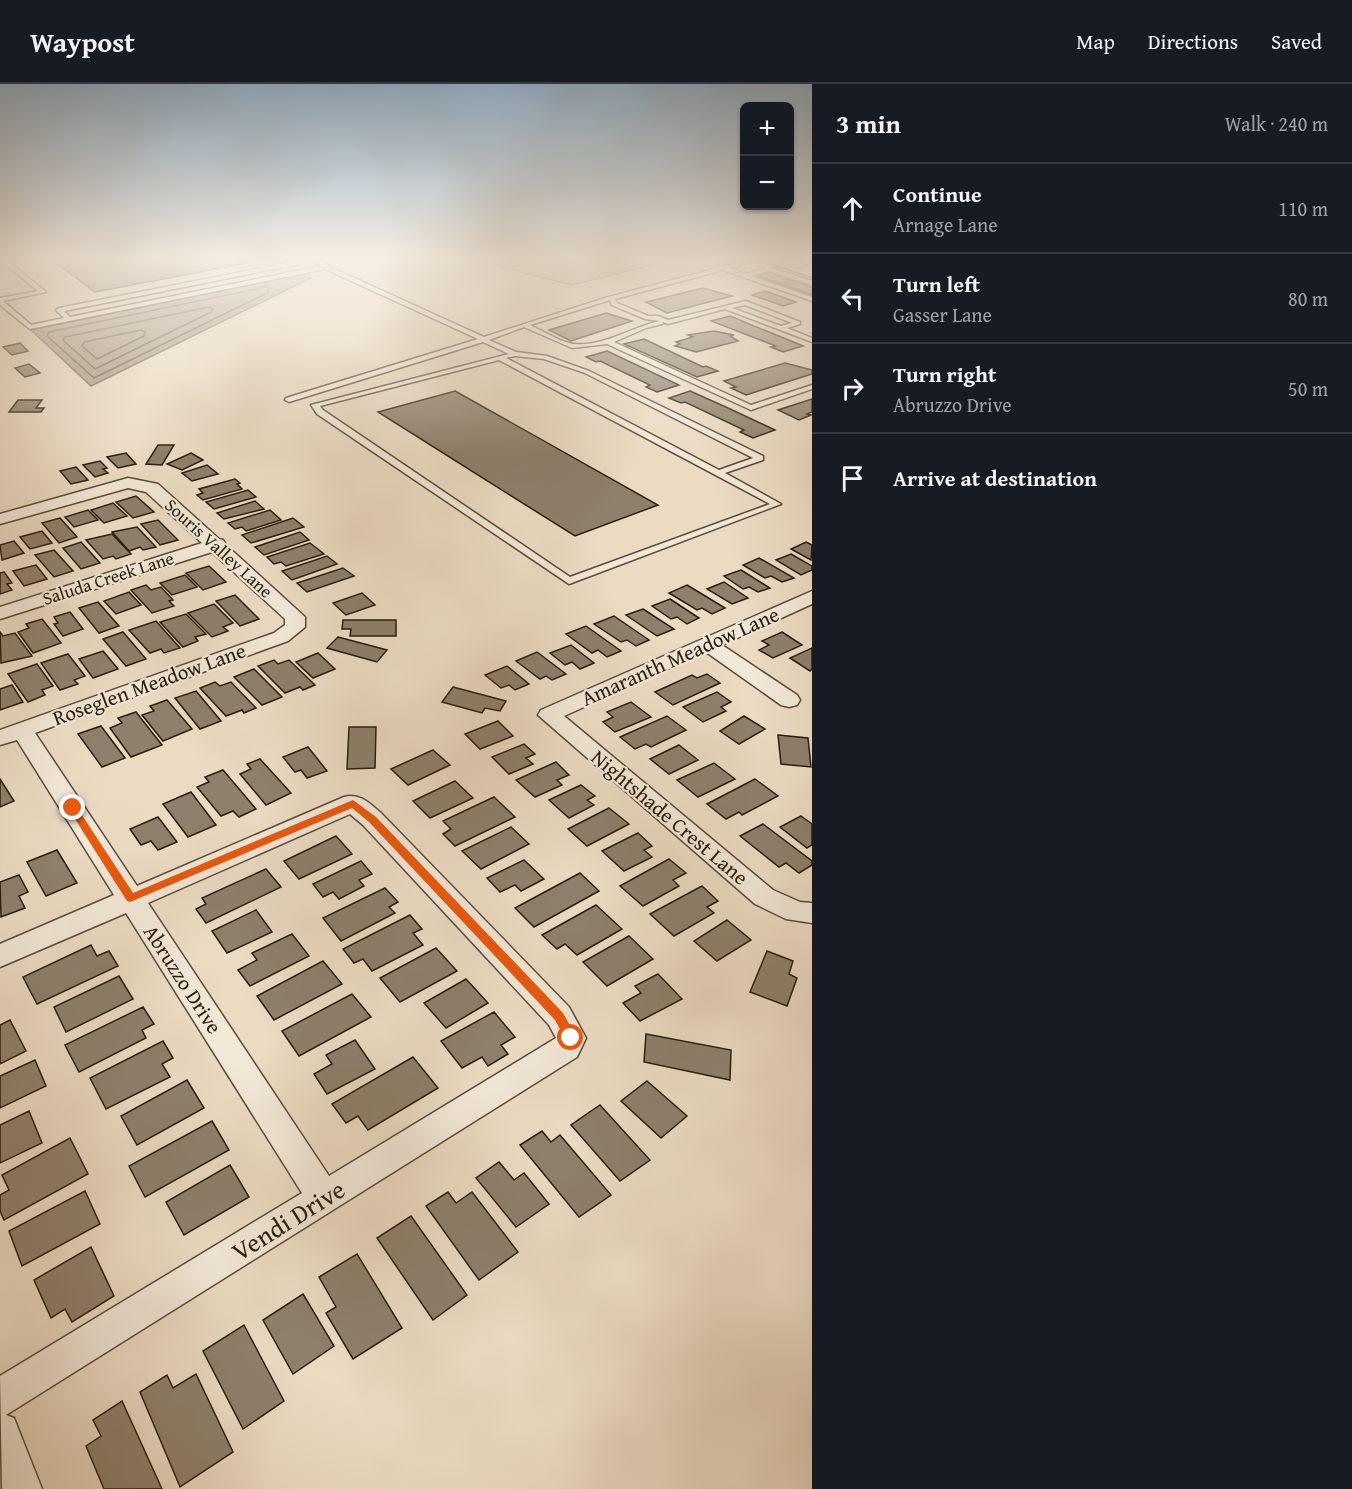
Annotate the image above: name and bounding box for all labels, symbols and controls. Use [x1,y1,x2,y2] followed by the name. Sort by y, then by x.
[30,21,135,62] text: Waypost
[1076,26,1115,57] text: Map
[1148,26,1238,57] text: Directions
[1271,26,1322,57] text: Saved
[740,102,794,210] map controls
[740,102,794,156] button: +
[836,104,901,143] text: 3 min
[1225,109,1328,138] text: Walk · 240 m
[740,156,794,210] button: −
[893,178,982,210] text: Continue
[836,192,869,225] icon: ahead
[1278,194,1328,223] text: 110 m
[893,210,998,239] text: Arnage Lane
[893,268,980,300] text: Turn left
[836,282,869,315] icon: left
[1288,284,1328,313] text: 80 m
[893,300,992,329] text: Gasser Lane
[893,358,996,390] text: Turn right
[836,372,869,405] icon: right
[1288,374,1328,403] text: 50 m
[893,390,1012,419] text: Abruzzo Drive
[836,462,869,495] icon: arrive
[893,462,1097,494] text: Arrive at destination
[159,492,279,604] street label: Souris Valley Lane
[39,544,177,612] street label: Saluda Creek Lane
[576,598,784,714] street label: Amaranth Meadow Lane
[48,635,250,733] street label: Roseglen Meadow Lane
[585,742,755,892] street label: Nightshade Crest Lane
[59,794,85,820] route end
[136,918,230,1040] street label: Abruzzo Drive
[557,1024,583,1050] route start
[224,1170,352,1270] street label: Vendi Drive

